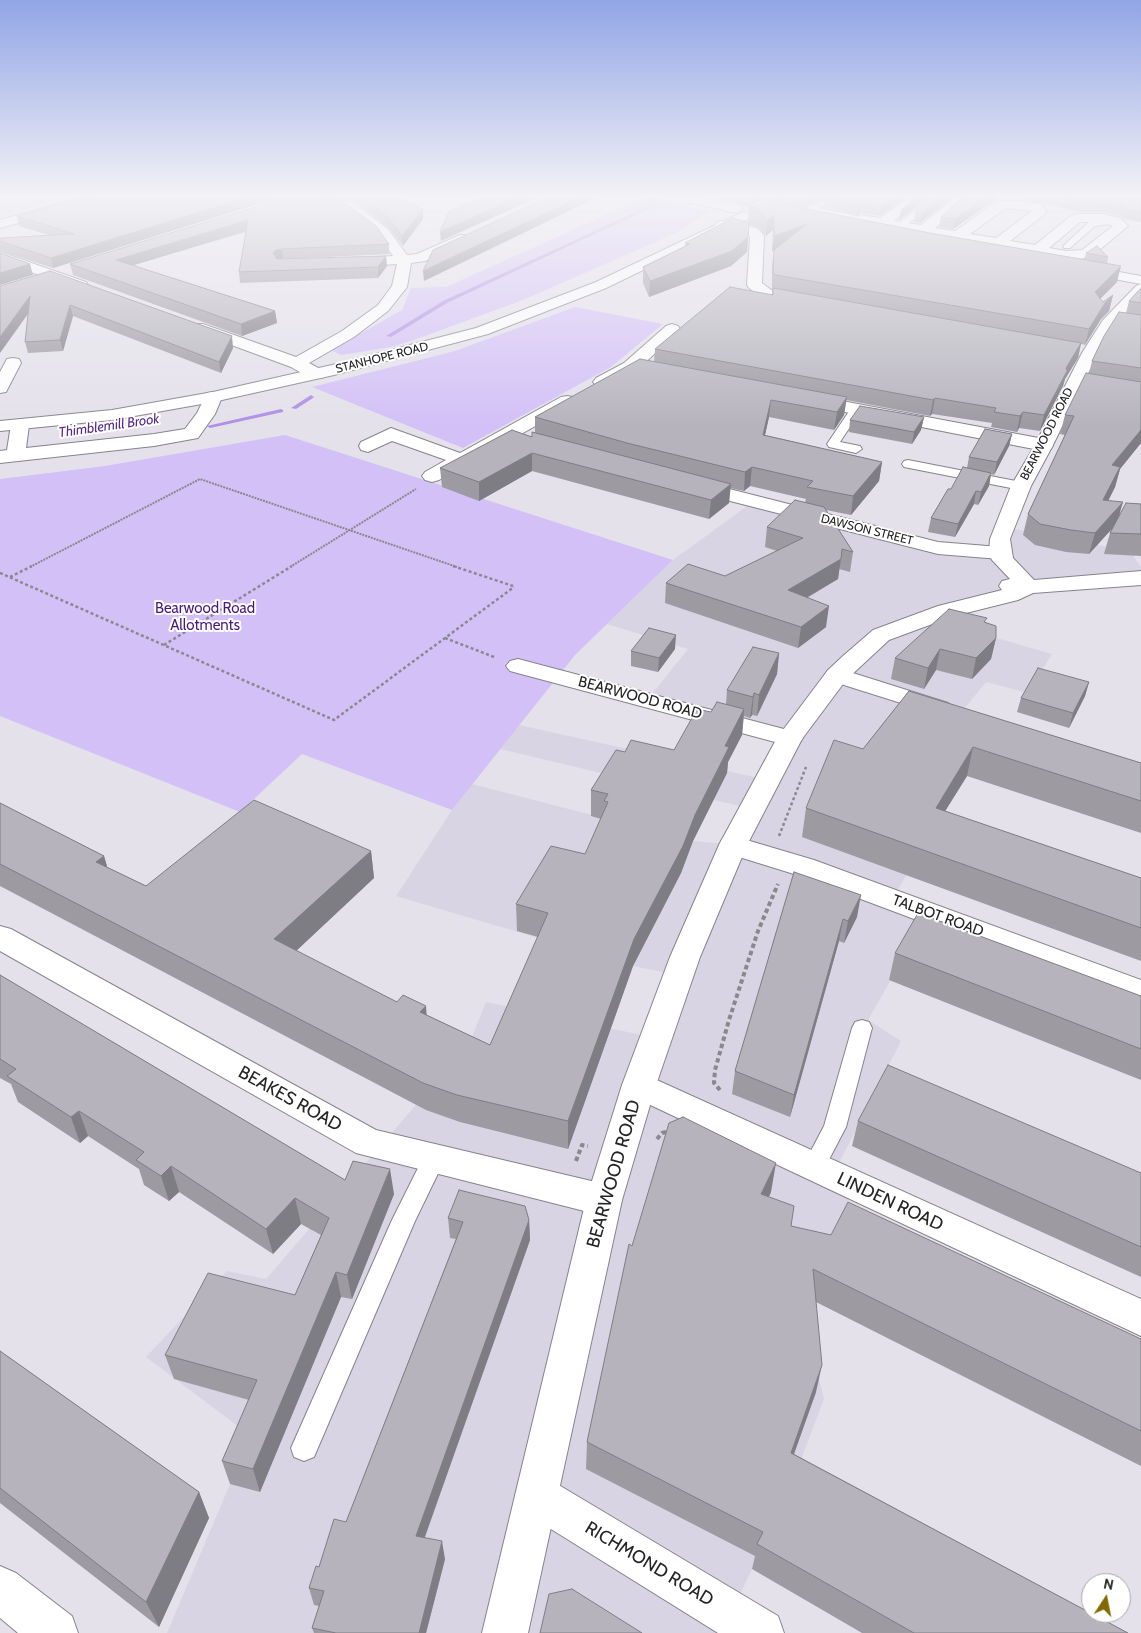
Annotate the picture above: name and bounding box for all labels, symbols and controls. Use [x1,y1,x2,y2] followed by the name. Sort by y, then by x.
[334,340,430,376] street label: STANHOPE ROAD
[1017,385,1077,483] street label: BEARWOOD ROAD
[58,411,160,441] water label: Thimblemill Brook
[819,512,915,548] street label: DAWSON STREET
[155,600,255,635] park label: Bearwood Road Allotments
[576,673,704,723] street label: BEARWOOD ROAD
[890,891,986,941] street label: TALBOT ROAD
[234,1062,346,1136] street label: BEAKES ROAD
[583,1097,645,1251] street label: BEARWOOD ROAD
[833,1168,947,1236] street label: LINDEN ROAD
[581,1517,717,1611] street label: RICHMOND ROAD
[1081,1573,1131,1623] north arrow
[1102,1574,1115,1594] text: N

